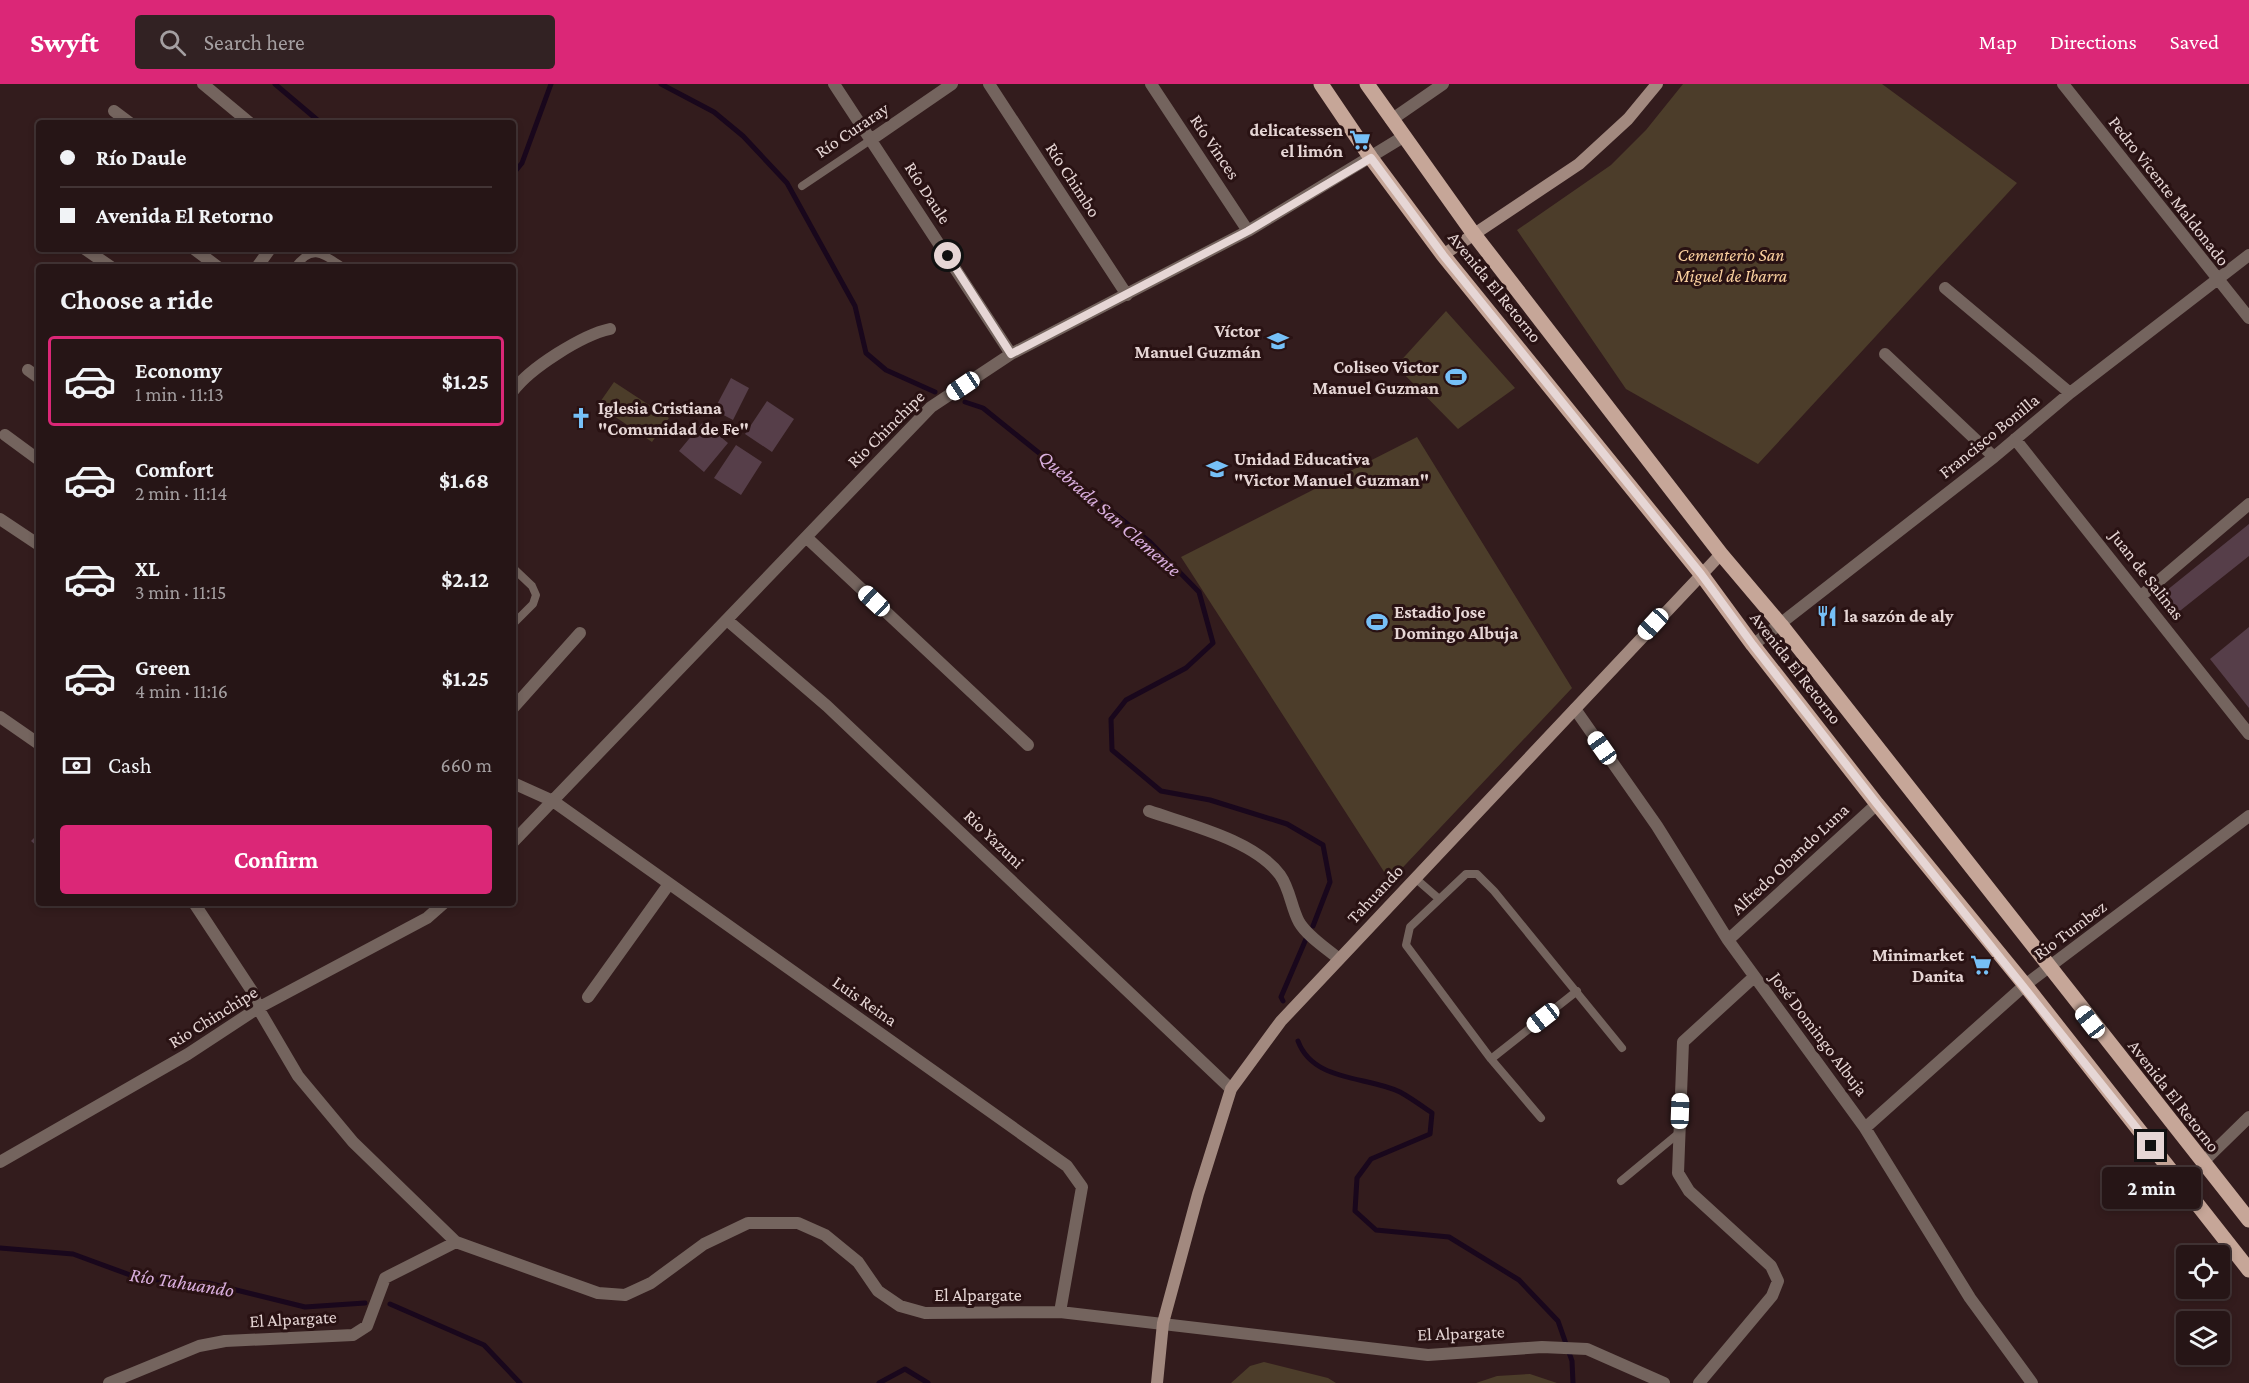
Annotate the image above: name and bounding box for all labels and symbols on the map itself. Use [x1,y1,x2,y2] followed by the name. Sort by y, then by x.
[812,98,893,162] street label: Río Curaray
[1186,111,1244,183] street label: Río Vinces
[2104,112,2234,270] street label: Pedro Vicente Maldonado
[1249,120,1344,161] place label: delicatessen el limón
[1348,128,1372,152] supermarket icon: delicatessen el limón
[1042,139,1104,221] street label: Río Chimbo
[901,158,955,228] street label: Río Daule
[1444,228,1546,346] street label: Avenida El Retorno
[934,242,961,269] route start
[1674,245,1788,286] park label: Cementerio San Miguel de Ibarra
[1135,321,1262,362] place label: Víctor Manuel Guzmán
[1266,329,1290,353] school or university icon: Víctor Manuel Guzmán
[1313,357,1440,398] place label: Coliseo Victor Manuel Guzman
[1444,365,1468,389] sports icon: Coliseo Victor Manuel Guzman
[943,368,983,404] car
[843,386,929,472] street label: Rio Chinchipe
[1935,390,2043,482] street label: Francisco Bonilla
[598,398,749,439] place label: Iglesia Cristiana "Comunidad de Fe"
[569,406,593,430] church icon: Iglesia Cristiana "Comunidad de Fe"
[1034,445,1186,581] water label: Quebrada San Clemente
[1234,449,1429,490] place label: Unidad Educativa "Victor Manuel Guzman"
[1205,457,1229,481] school or university icon: Unidad Educativa "Victor Manuel Guzman"
[2105,525,2188,624] street label: Juan de Salinas
[855,582,893,620] car
[1394,602,1518,644] place label: Estadio Jose Domingo Albuja
[1815,604,1839,628] restaurant icon: la sazón de aly
[1634,605,1672,643] car
[1844,606,1954,626] place label: la sazón de aly
[1746,608,1846,728] street label: Avenida El Retorno
[1365,610,1389,634] sports icon: Estadio Jose Domingo Albuja
[1584,728,1620,768] car
[1727,799,1853,919] street label: Alfredo Obando Luna
[960,806,1028,873] street label: Rio Yazuni
[1343,860,1407,928] street label: Tahuando
[2030,896,2110,964] street label: Rio Tumbez
[1872,945,1965,986] place label: Minimarket Danita
[1969,953,1993,977] supermarket icon: Minimarket Danita
[1764,967,1872,1100] street label: José Domingo Albuja
[829,972,901,1030] street label: Luis Reina
[165,982,261,1052] street label: Rio Chinchipe
[1523,1000,1563,1036] car
[2072,1002,2108,1042] car
[2124,1036,2224,1156] street label: Avenida El Retorno
[1670,1093,1690,1129] car
[2137,1132,2164,1159] route end
[2102,1167,2200,1209] callout: 2 min
[128,1263,236,1301] water label: Río Tahuando
[934,1285,1022,1305] street label: El Alpargate
[249,1307,337,1331] street label: El Alpargate
[1417,1321,1505,1345] street label: El Alpargate

